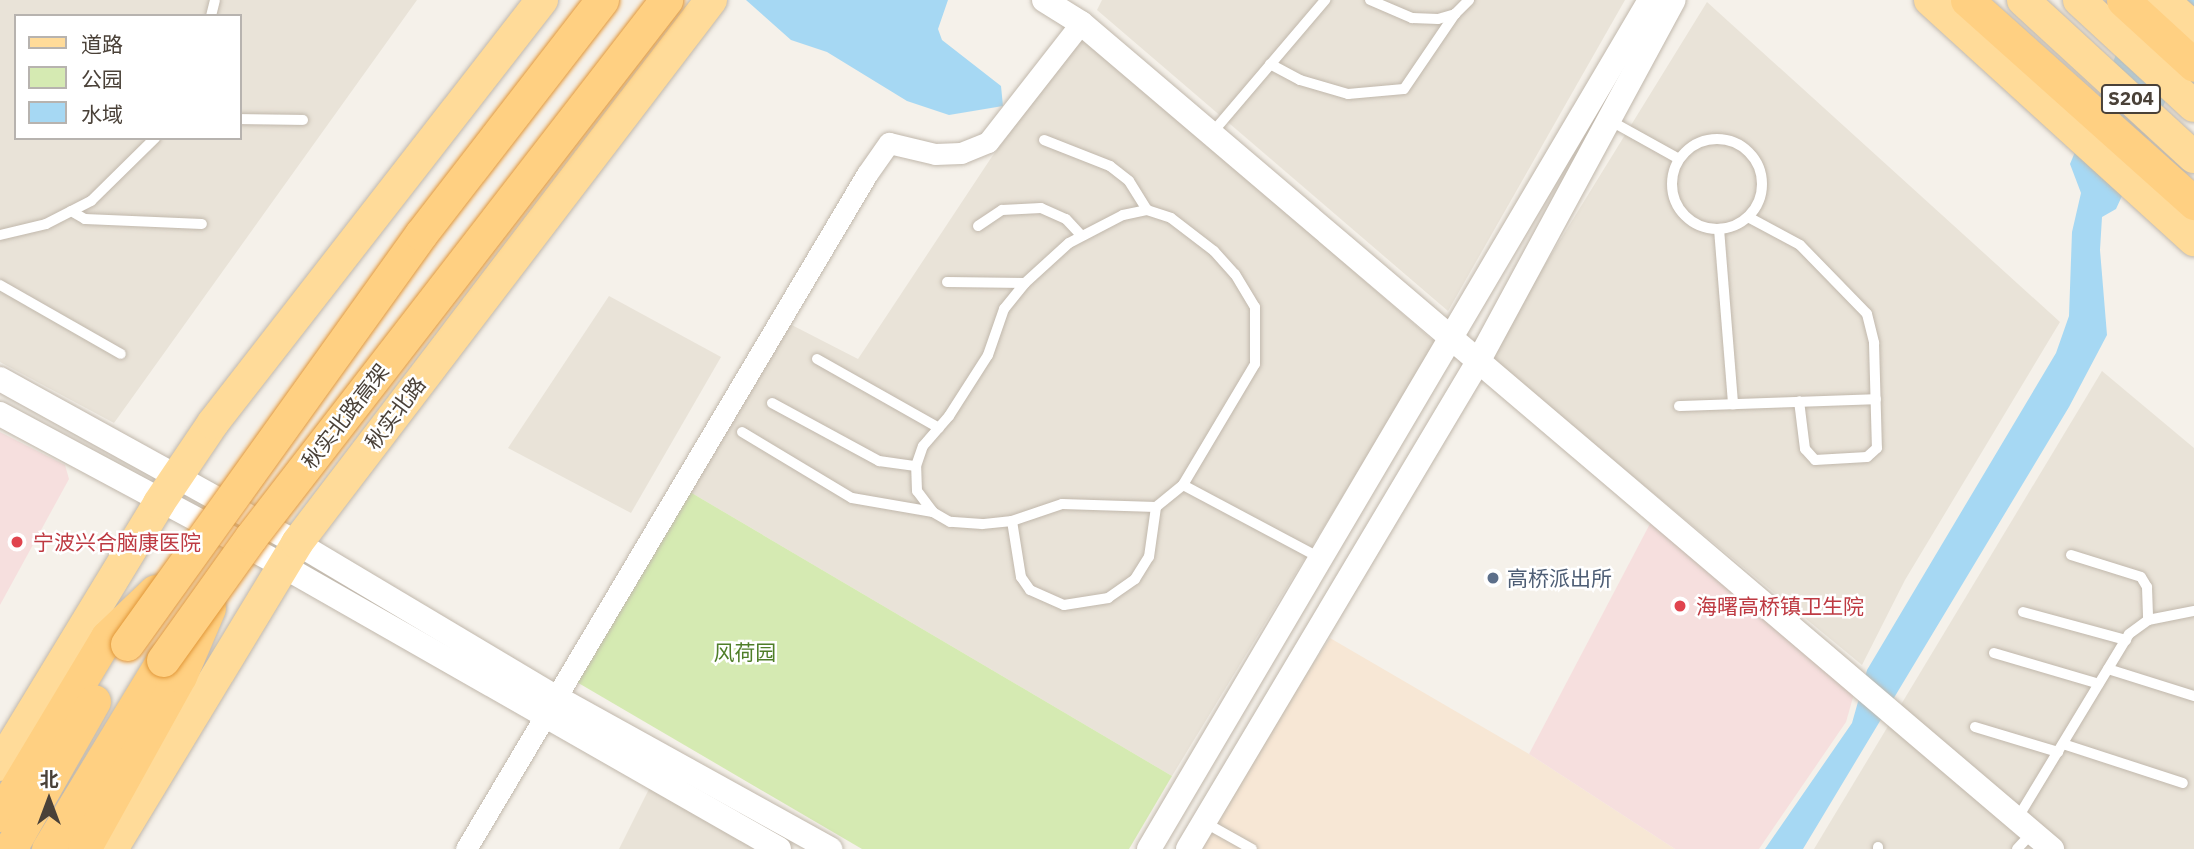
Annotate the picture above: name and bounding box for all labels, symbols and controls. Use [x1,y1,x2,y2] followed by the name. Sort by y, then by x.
[14,14,242,140] legend
[81,30,123,58] text: 道路
[81,65,123,93] text: 公园
[2100,83,2162,114] road number: S204
[81,100,123,128] text: 水域
[296,359,394,473] street label: 秋实北路高架
[360,372,430,454] street label: 秋实北路
[33,529,201,555] place label: 宁波兴合脑康医院
[7,532,27,552] marker: 宁波兴合脑康医院
[1507,565,1612,591] place label: 高桥派出所
[1485,570,1501,586] marker: 高桥派出所
[1696,593,1864,619] place label: 海曙高桥镇卫生院
[1670,596,1690,616] marker: 海曙高桥镇卫生院
[714,639,776,665] park label: 风荷园
[14,765,84,835] north arrow
[39,767,59,791] text: 北

